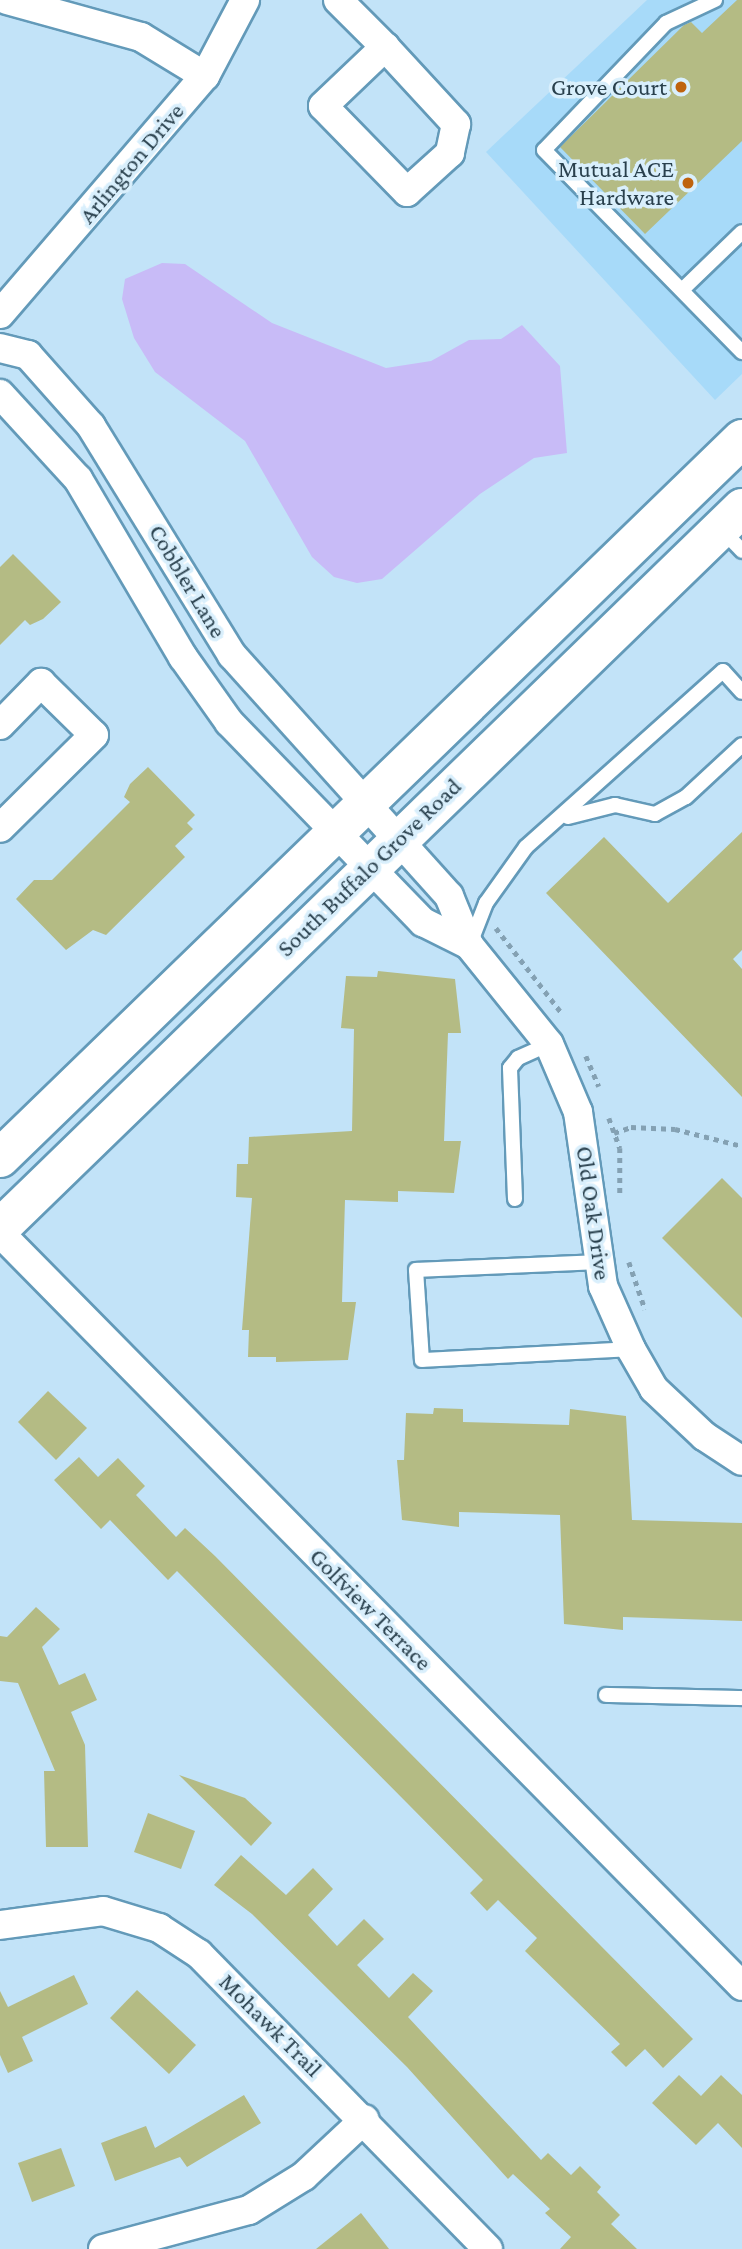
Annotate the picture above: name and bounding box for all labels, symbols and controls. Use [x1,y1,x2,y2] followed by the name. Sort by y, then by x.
[551,73,667,101] place label: Grove Court
[673,79,689,95] marker: Grove Court
[72,97,190,229] street label: Arlington Drive
[558,155,674,211] place label: Mutual ACE Hardware
[680,175,696,191] marker: Mutual ACE Hardware
[143,519,233,643] street label: Cobbler Lane
[271,772,467,962] street label: South Buffalo Grove Road
[570,1144,618,1282] street label: Old Oak Drive
[304,1542,438,1676] street label: Golfview Terrace
[213,1967,329,2083] street label: Mohawk Trail

